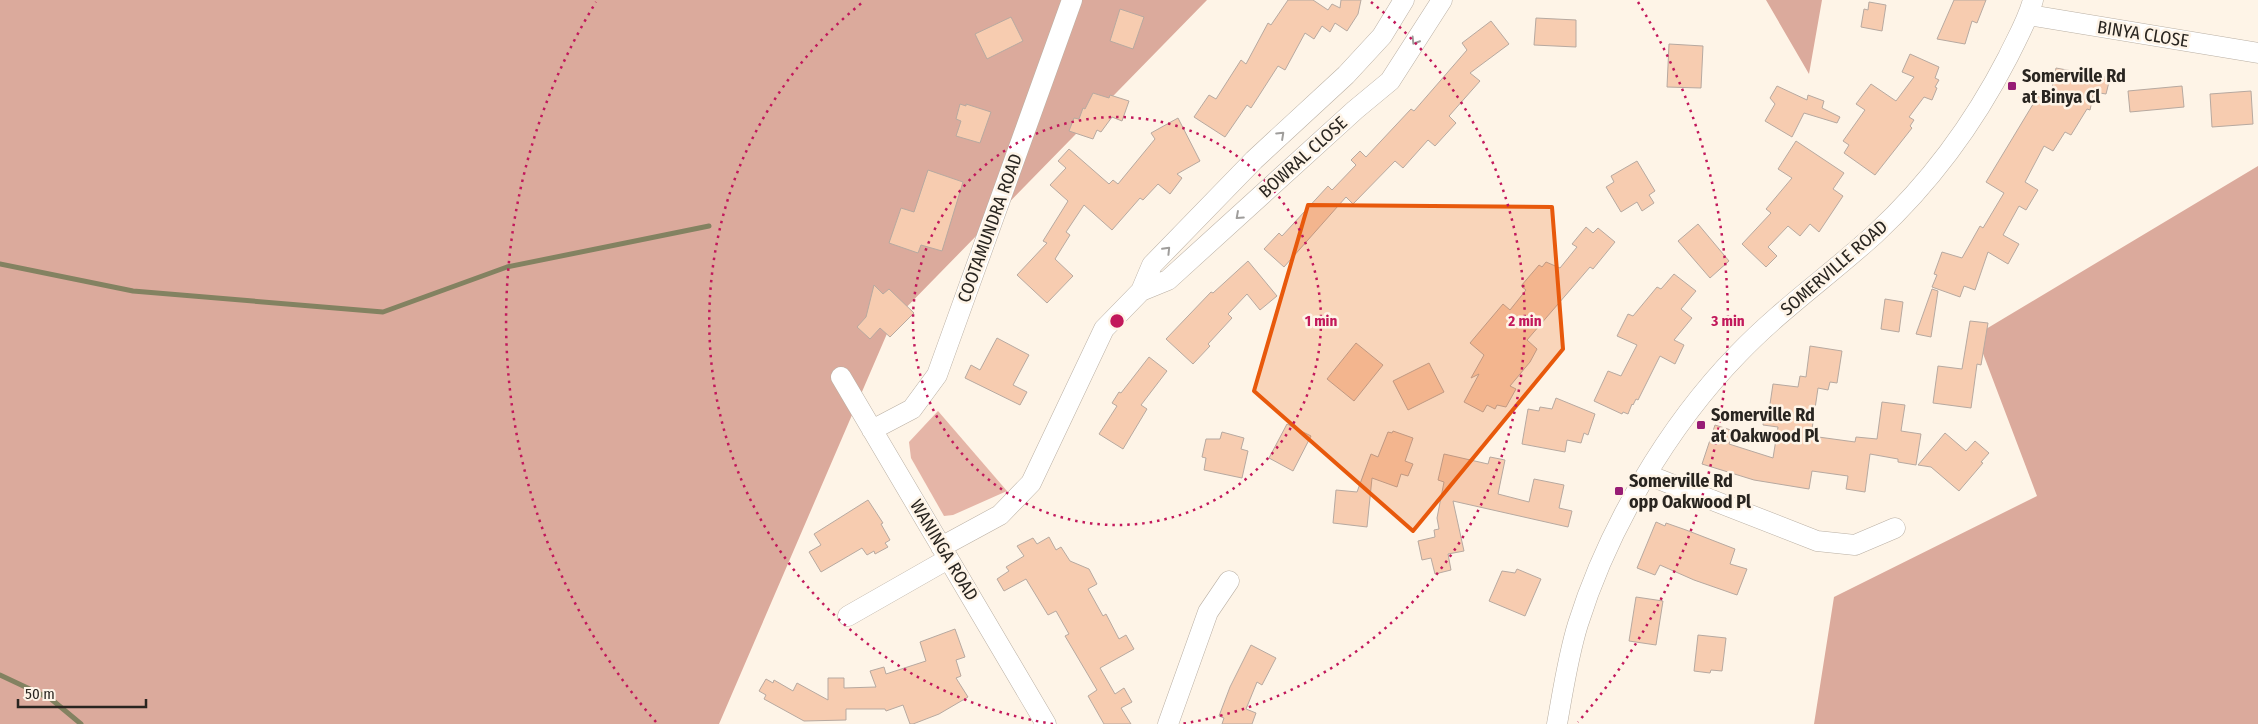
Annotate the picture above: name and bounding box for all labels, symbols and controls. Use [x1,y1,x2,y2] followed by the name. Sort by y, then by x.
[2096,16,2190,52] street label: BINYA CLOSE
[1412,36,1422,45] one-way arrow
[2022,65,2126,108] place label: Somerville Rd at Binya Cl
[2006,80,2018,92] marker: Somerville Rd at Binya Cl
[1254,112,1352,202] street label: BOWRAL CLOSE
[1275,132,1284,141] one-way arrow
[953,151,1027,305] street label: COOTAMUNDRA ROAD
[1235,210,1244,219] one-way arrow
[1776,216,1892,320] street label: SOMERVILLE ROAD
[1161,247,1170,256] one-way arrow
[1108,312,1126,330] centre of rings
[1305,312,1337,330] text: 1 min
[1507,312,1542,330] text: 2 min
[1710,312,1745,330] text: 3 min
[1711,404,1819,447] place label: Somerville Rd at Oakwood Pl
[1695,419,1707,431] marker: Somerville Rd at Oakwood Pl
[1629,470,1751,513] place label: Somerville Rd opp Oakwood Pl
[1613,485,1625,497] marker: Somerville Rd opp Oakwood Pl
[905,495,983,605] street label: WANINGA ROAD
[18,676,145,708] scale bar
[25,685,55,703] text: 50 m

